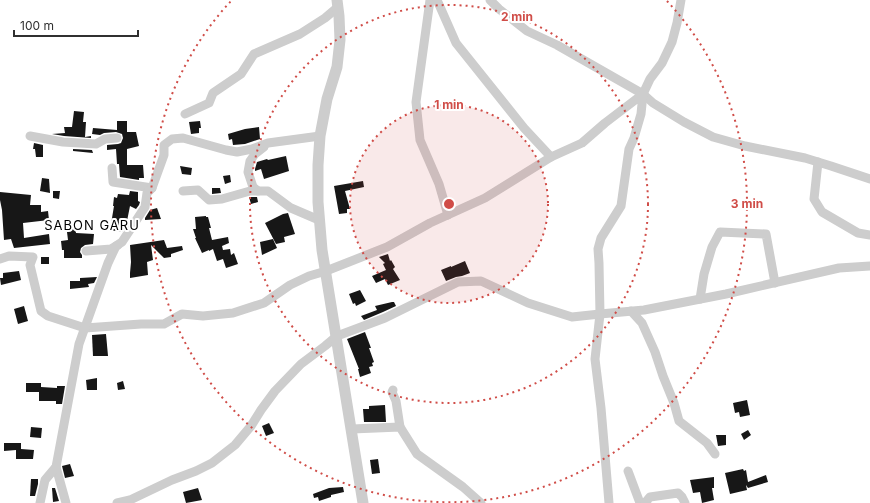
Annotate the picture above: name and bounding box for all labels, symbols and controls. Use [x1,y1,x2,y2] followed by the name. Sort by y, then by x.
[501,9,533,24] text: 2 min
[14,12,138,38] scale bar
[20,18,54,33] text: 100 m
[434,97,464,112] text: 1 min
[731,196,763,211] text: 3 min
[442,197,456,211] centre of rings
[44,217,140,233] district label: SABON GARU

